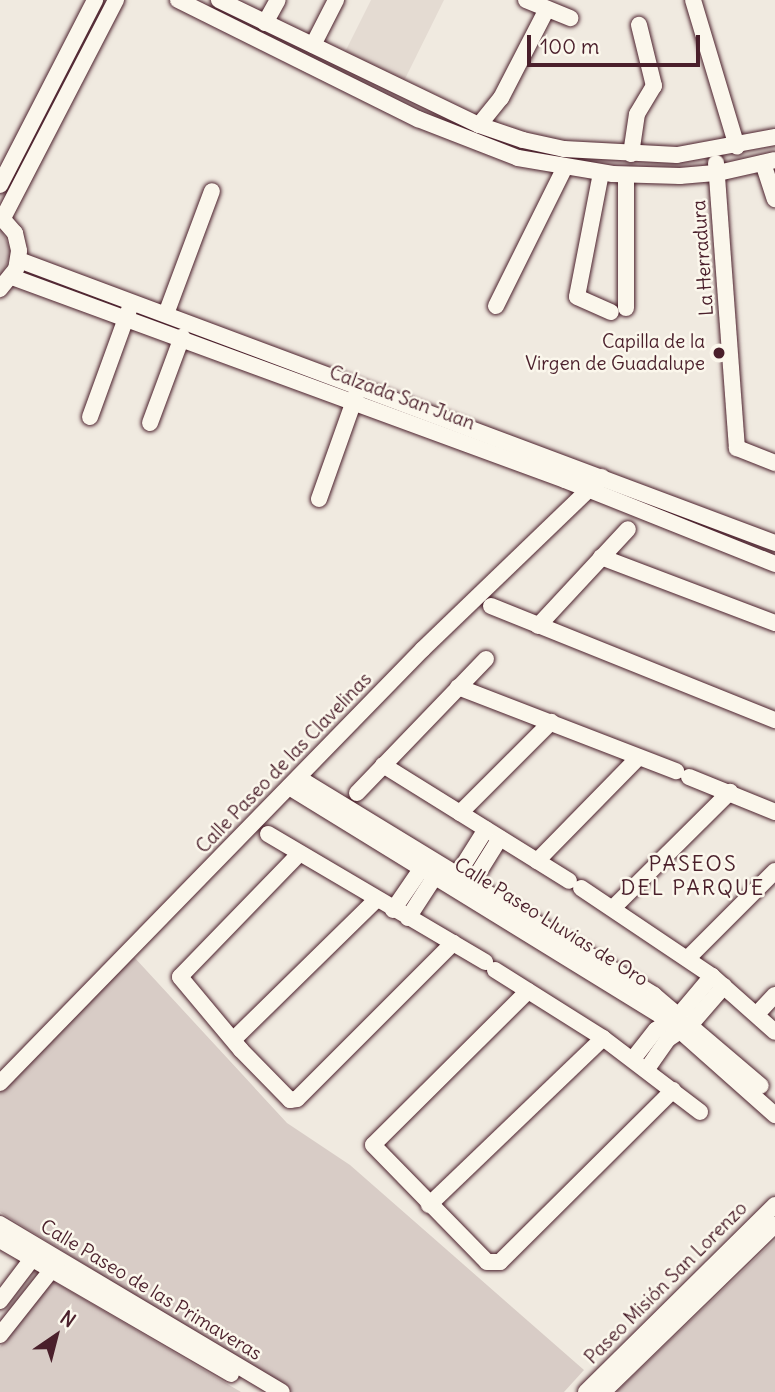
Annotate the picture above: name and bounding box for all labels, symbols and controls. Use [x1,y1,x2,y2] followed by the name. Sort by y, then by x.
[530,21,703,65] scale bar
[540,33,599,60] text: 100 m
[688,199,718,317] street label: La Herradura
[525,331,705,375] place label: Capilla de la Virgen de Guadalupe
[711,345,727,361] marker: Capilla de la Virgen de Guadalupe
[326,361,478,435] street label: Calzada San Juan
[192,668,376,858] street label: Calle Paseo de las Clavelinas
[622,851,764,901] district label: PASEOS DEL PARQUE
[450,853,652,991] street label: Calle Paseo Lluvias de Oro
[580,1197,752,1369] street label: Paseo Misión San Lorenzo
[36,1215,266,1365] street label: Calle Paseo de las Primaveras
[21,1301,91,1371] north arrow
[56,1305,80,1332] text: N

